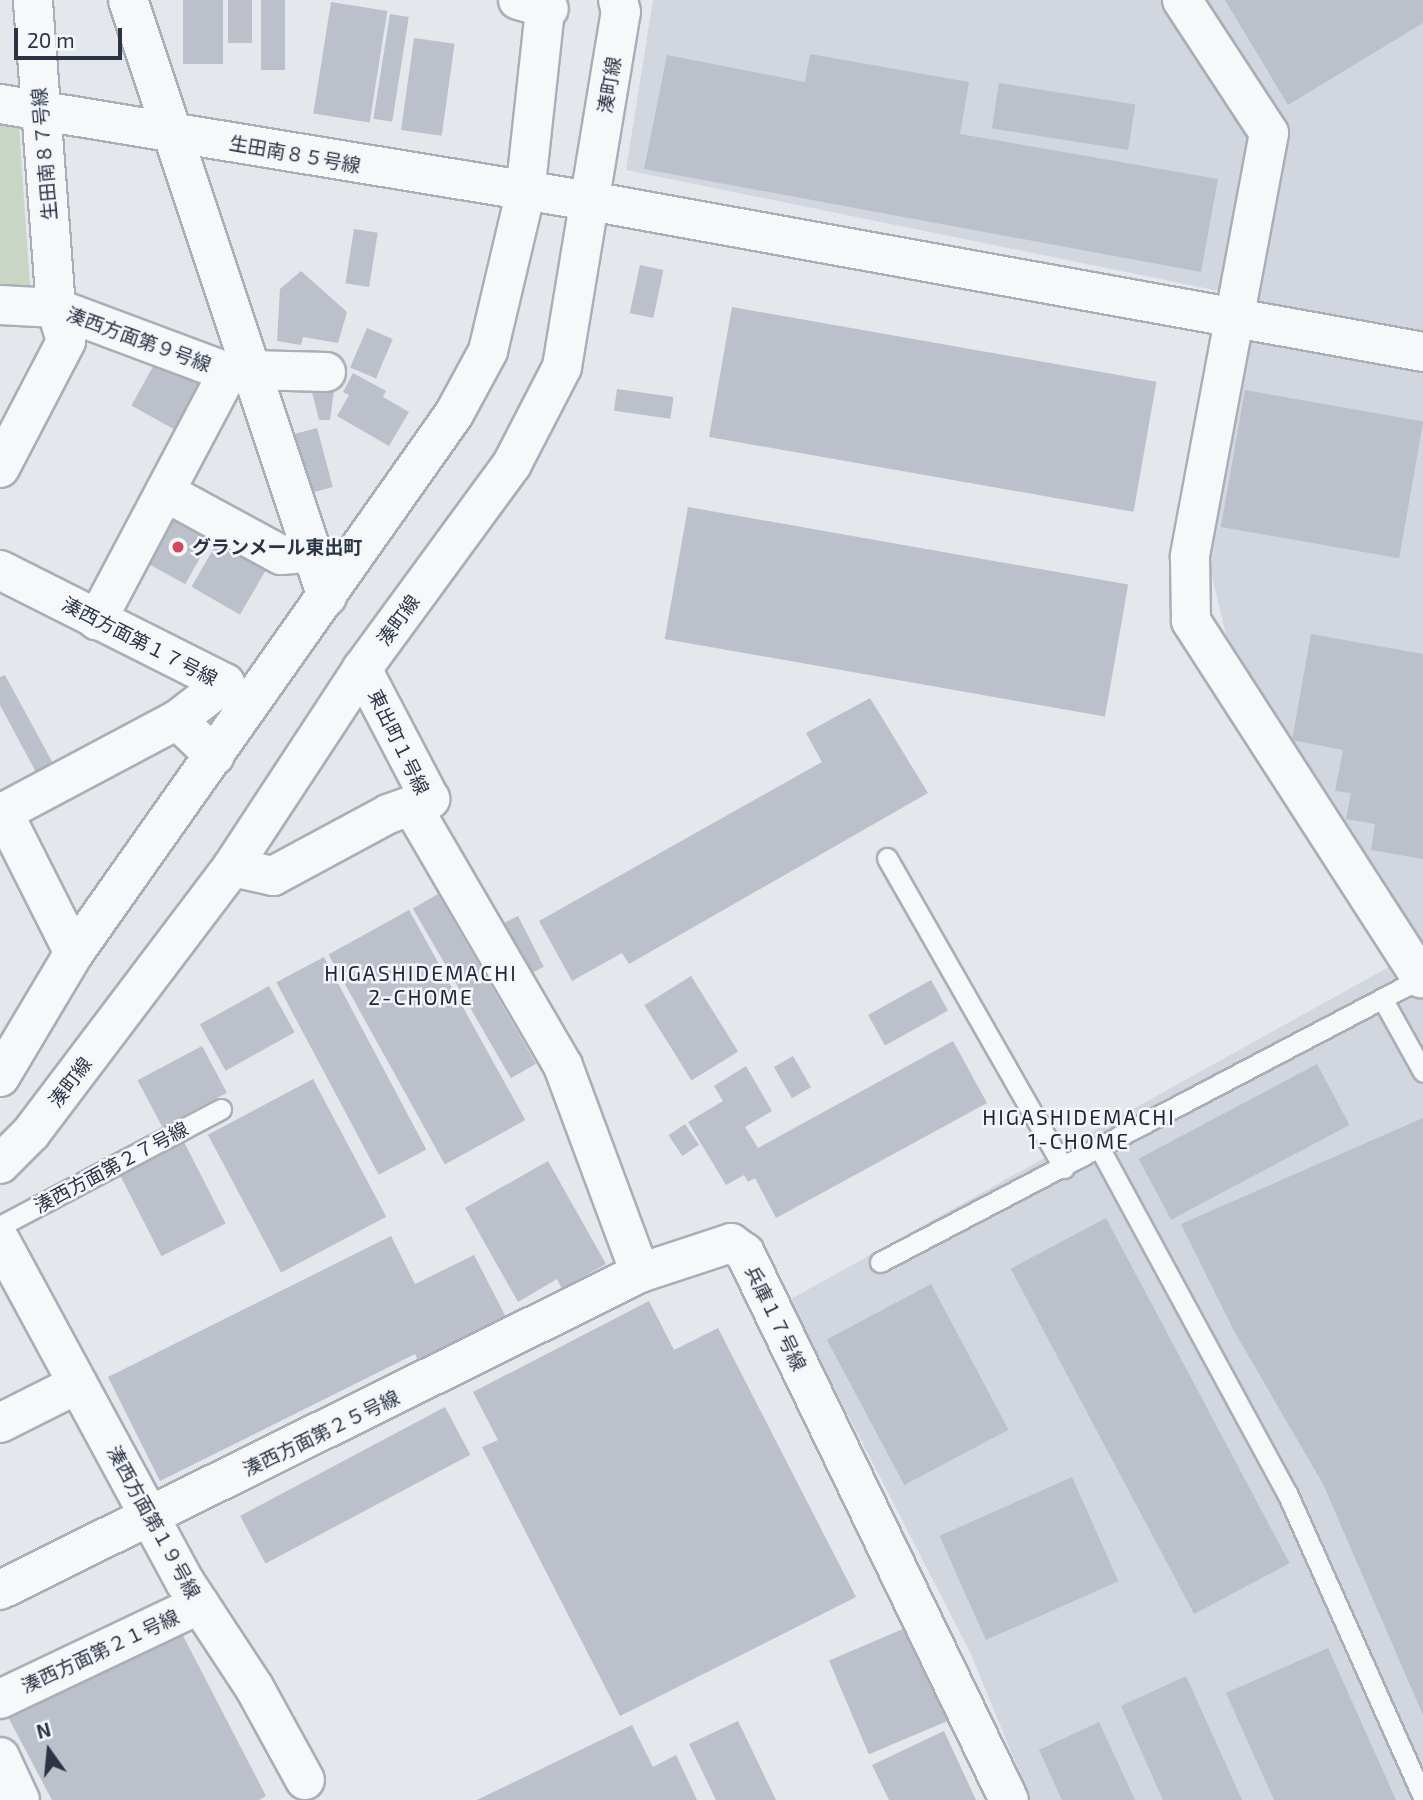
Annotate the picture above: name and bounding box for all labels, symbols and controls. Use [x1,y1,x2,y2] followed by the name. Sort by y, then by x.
[18,14,126,58] scale bar
[27,27,75,52] text: 20 m
[593,55,625,115] street label: 湊町線
[27,87,61,221] street label: 生田南８７号線
[228,131,362,177] street label: 生田南８５号線
[64,302,214,376] street label: 湊西方面第９号線
[192,536,363,558] place label: グランメール東出町
[170,539,186,555] marker: グランメール東出町
[372,590,424,650] street label: 湊町線
[59,592,221,690] street label: 湊西方面第１７号線
[364,686,434,798] street label: 東出町１号線
[326,960,516,1010] district label: HIGASHIDEMACHI 2-CHOME
[44,1052,96,1112] street label: 湊町線
[984,1104,1174,1154] district label: HIGASHIDEMACHI 1-CHOME
[30,1117,192,1217] street label: 湊西方面第２７号線
[741,1262,811,1374] street label: 兵庫１７号線
[239,1385,403,1481] street label: 湊西方面第２５号線
[103,1442,205,1602] street label: 湊西方面第１９号線
[18,1605,182,1697] street label: 湊西方面第２１号線
[14,1716,84,1786] north arrow
[34,1717,53,1743] text: N

